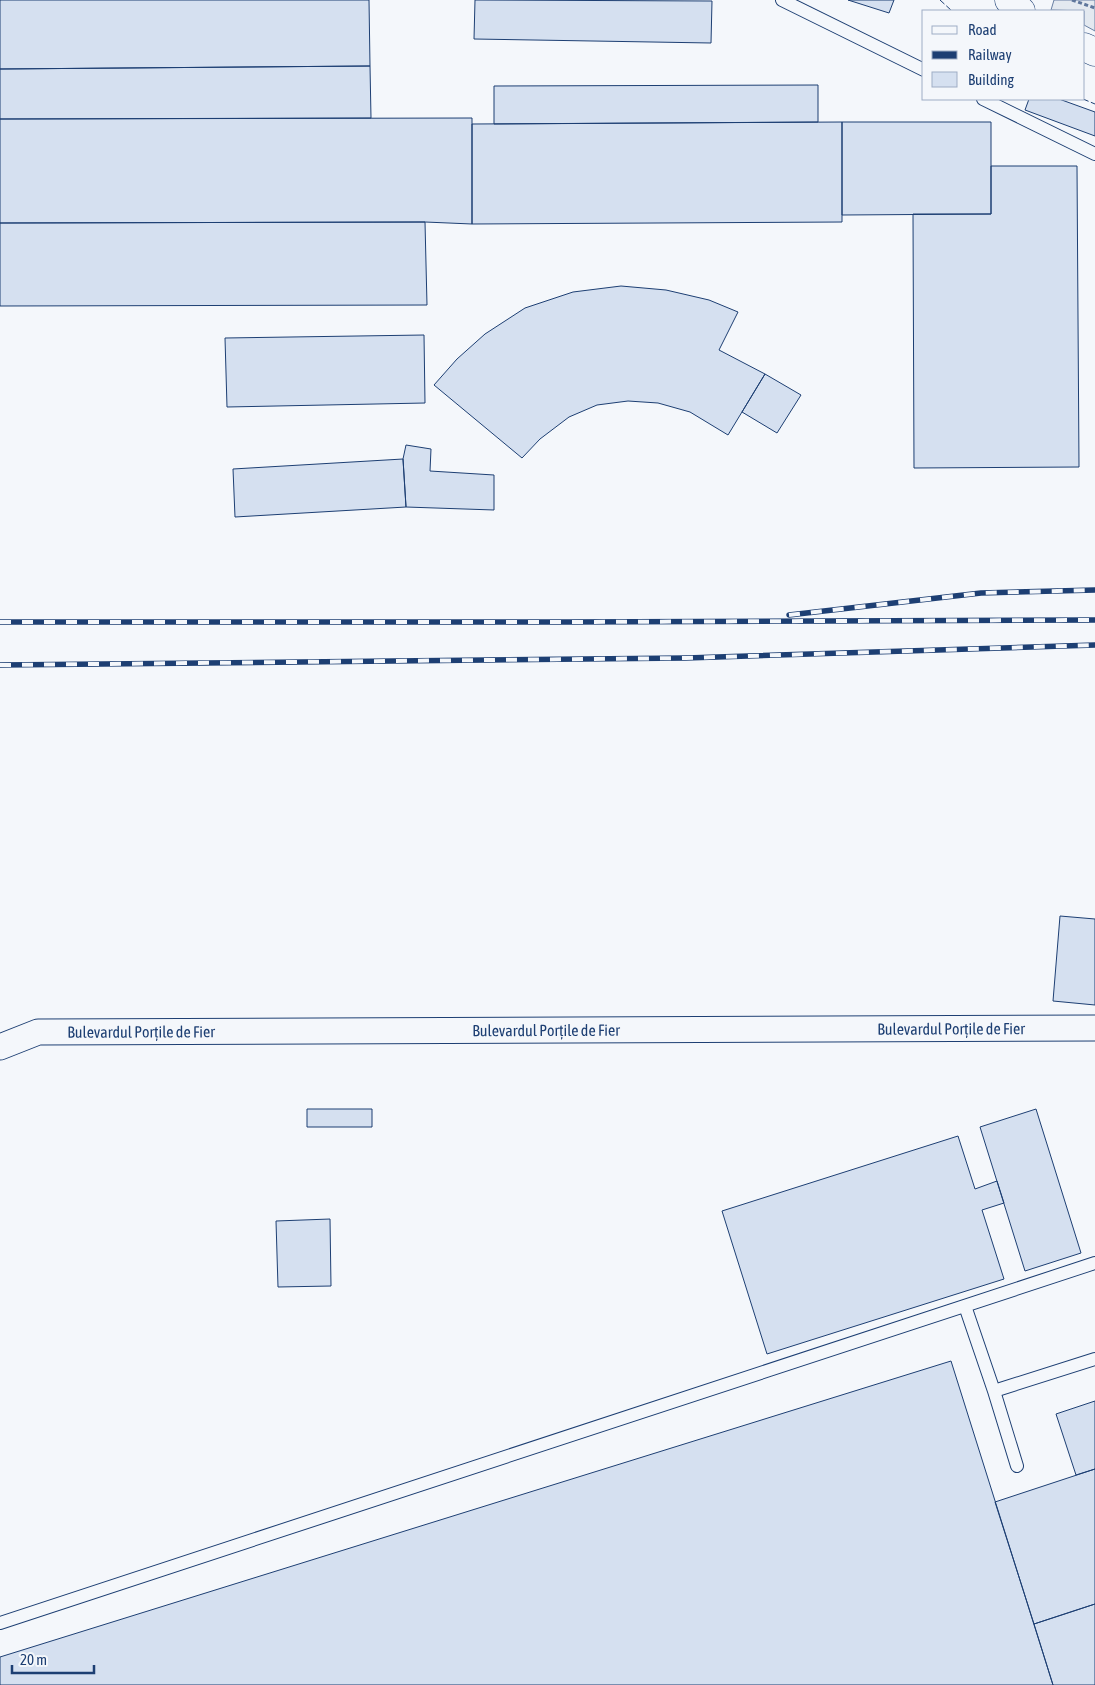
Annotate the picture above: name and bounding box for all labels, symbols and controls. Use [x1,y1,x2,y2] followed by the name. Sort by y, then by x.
[922,10,1085,100] legend
[968,21,997,38] text: Road
[968,46,1012,63] text: Railway
[968,71,1014,88] text: Building
[877,1019,1025,1038] street label: Bulevardul Porțile de Fier
[472,1021,620,1040] street label: Bulevardul Porțile de Fier
[67,1022,215,1042] street label: Bulevardul Porțile de Fier
[12,1642,95,1674] scale bar
[20,1651,47,1668] text: 20 m

